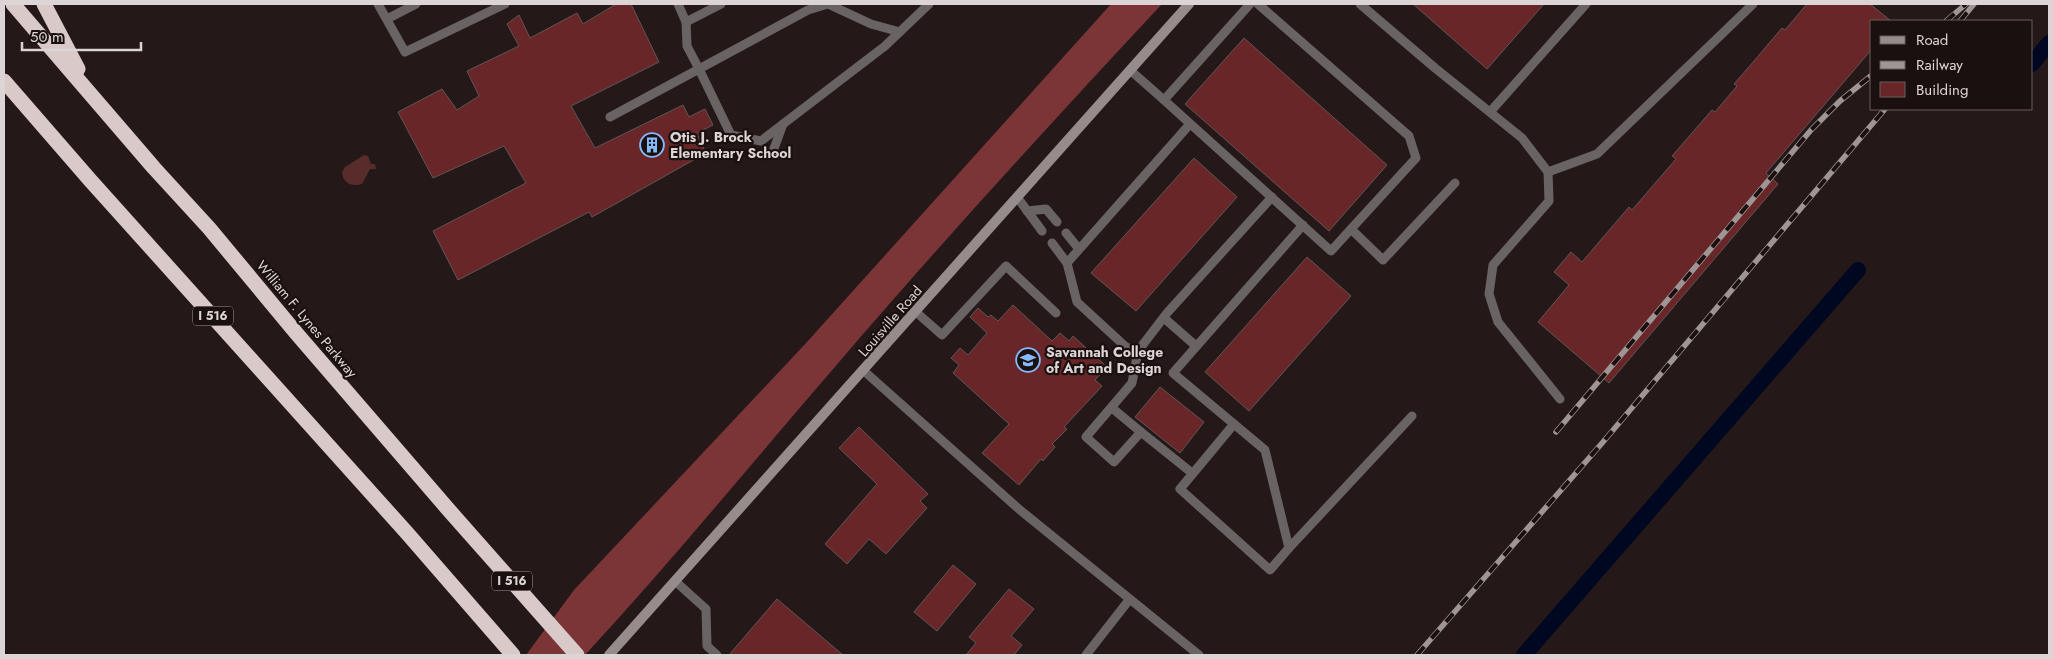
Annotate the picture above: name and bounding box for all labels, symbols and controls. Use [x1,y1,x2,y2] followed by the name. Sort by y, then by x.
[22,20,141,52] scale bar
[1870,20,2033,110] legend
[30,26,64,48] text: 50 m
[1916,29,1948,51] text: Road
[1916,54,1963,76] text: Railway
[1916,79,1968,101] text: Building
[670,127,791,163] place label: Otis J. Brock Elementary School
[639,132,665,158] building icon: Otis J. Brock Elementary School
[252,256,363,383] street label: William F. Lynes Parkway
[853,281,927,361] street label: Louisville Road
[193,306,233,326] road number: I 516
[1046,342,1163,378] place label: Savannah College of Art and Design
[1015,347,1041,373] school or university icon: Savannah College of Art and Design
[492,572,532,590] road number: I 516

